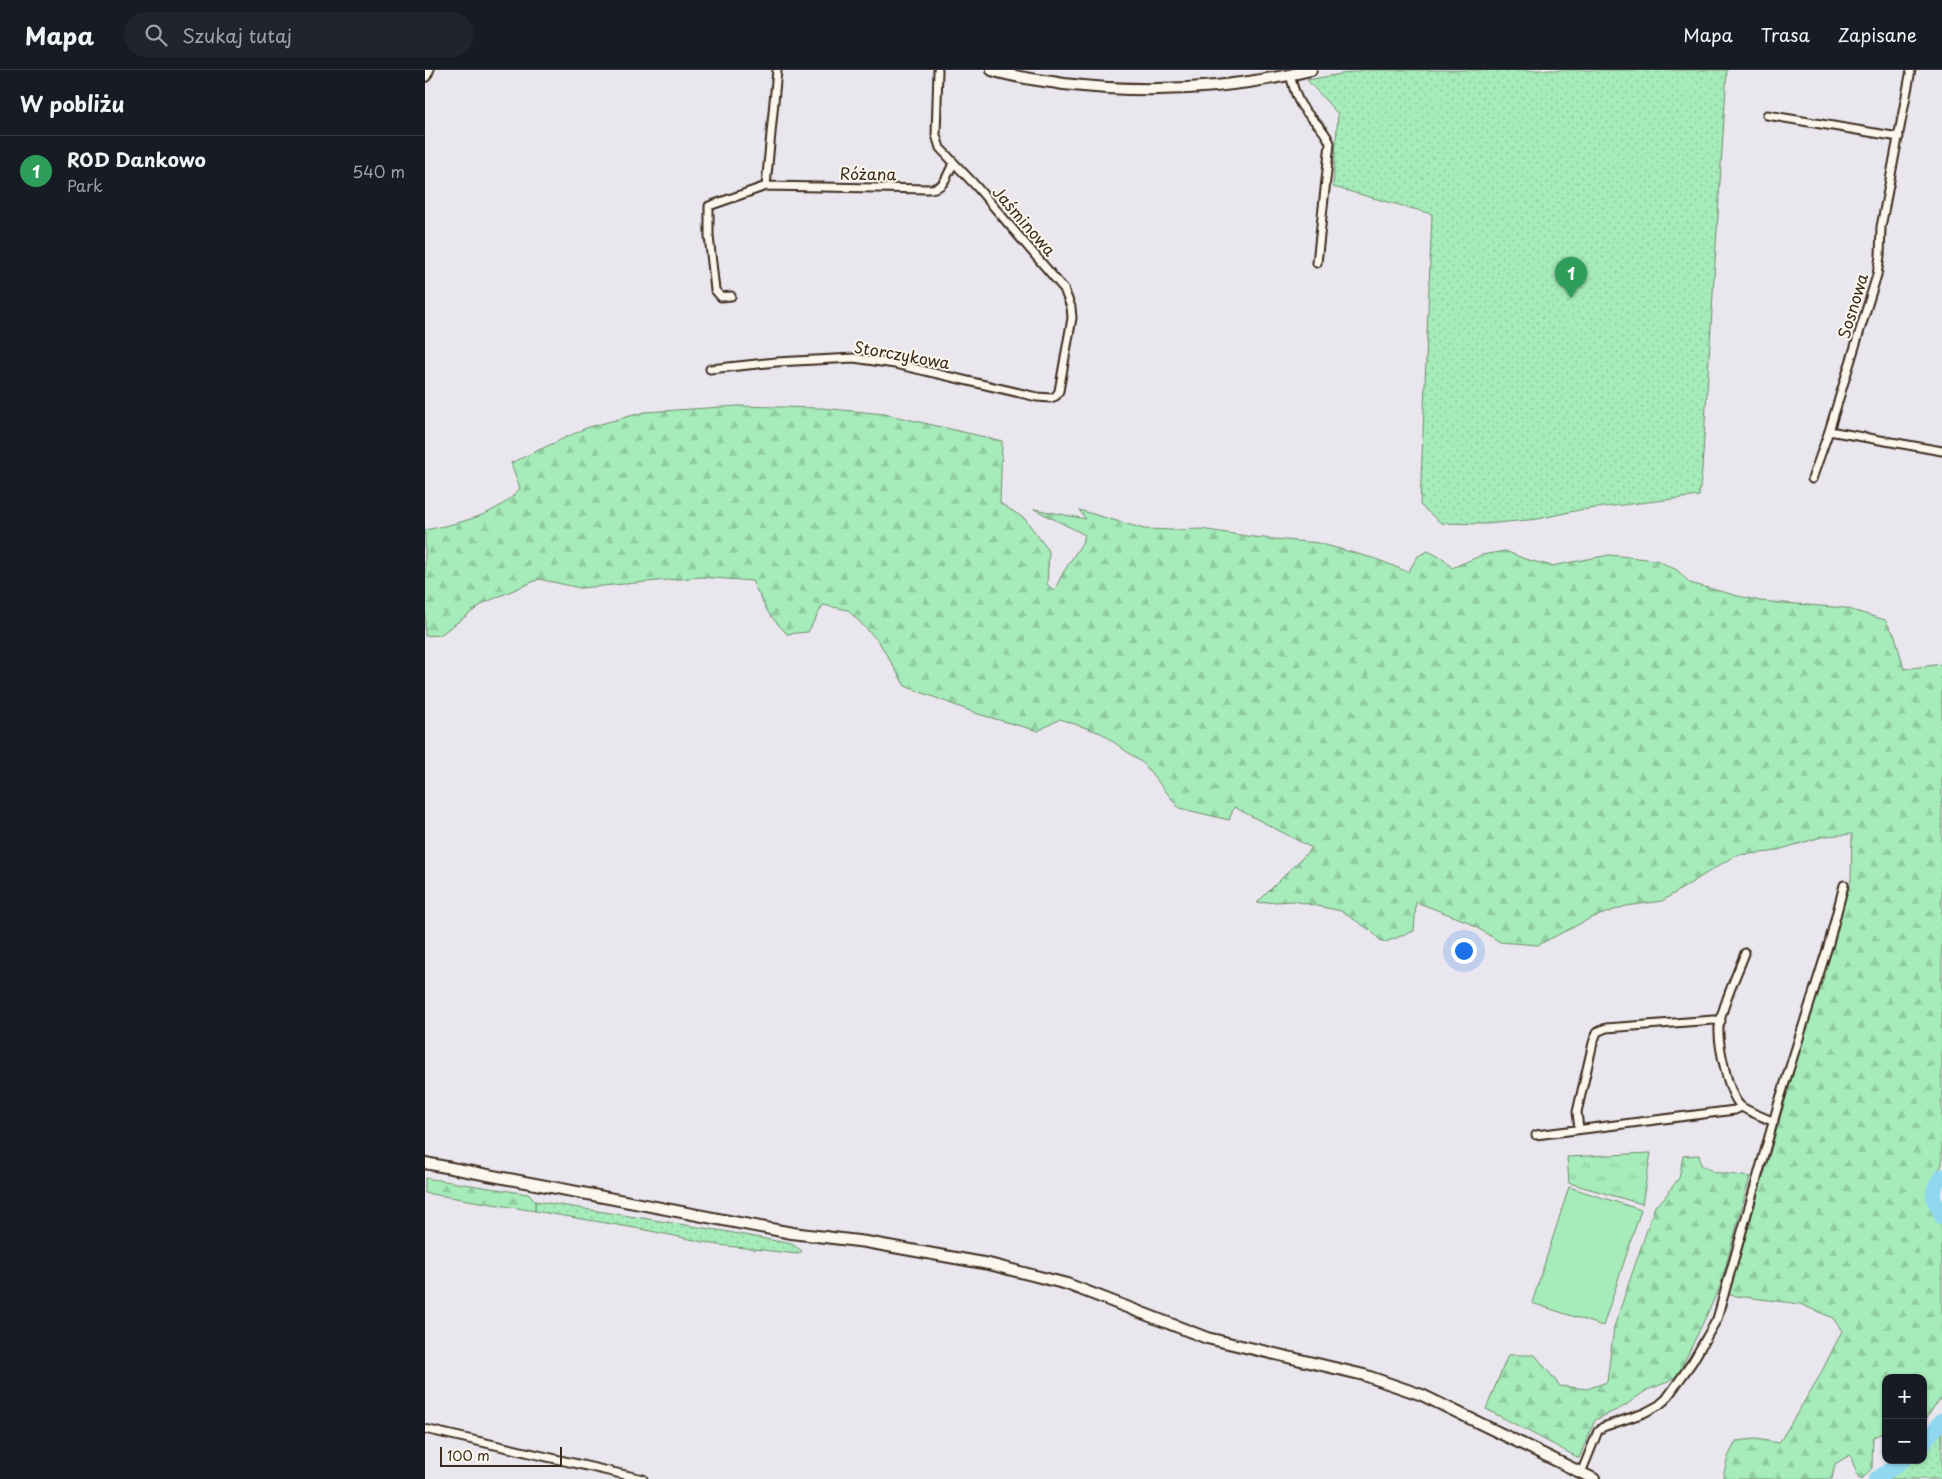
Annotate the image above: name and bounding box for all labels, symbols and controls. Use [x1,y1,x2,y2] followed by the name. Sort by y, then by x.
[124,12,474,57] search box
[25,17,94,53] text: Mapa
[142,21,170,49] icon: search
[182,21,292,49] text: Szukaj tutaj
[1683,21,1733,48] text: Mapa
[1761,21,1810,48] text: Trasa
[1838,21,1917,48] text: Zapisane
[20,87,125,119] text: W pobliżu
[67,145,206,173] text: ROD Dankowo
[32,159,40,183] text: 1
[352,159,405,183] text: 540 m
[839,161,897,185] street label: Różana
[67,173,103,197] text: Park
[987,180,1062,261] street label: Jaśminowa
[1555,257,1587,298] pin: 1
[1831,270,1873,341] street label: Sosnowa
[852,334,952,374] street label: Storczykowa
[1451,938,1477,964] your location
[1882,1374,1927,1464] map controls
[1882,1374,1927,1419] button: +
[1882,1419,1927,1464] button: −
[440,1444,563,1467] scale bar
[447,1445,490,1466] text: 100 m

